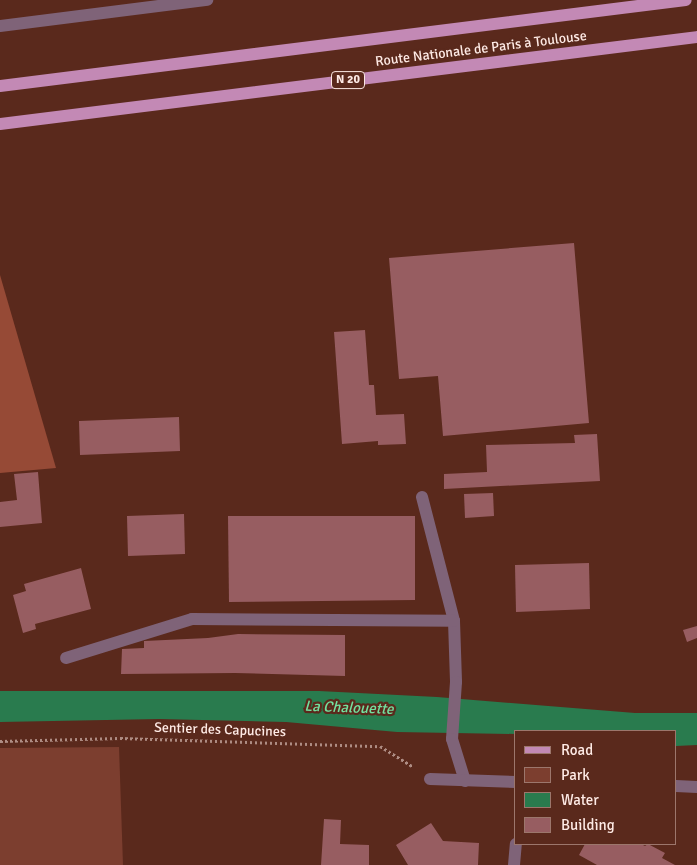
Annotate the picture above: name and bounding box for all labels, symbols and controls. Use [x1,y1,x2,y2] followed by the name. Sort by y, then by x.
[374,28,588,70] street label: Route Nationale de Paris à Toulouse
[330,70,366,90] road number: N 20
[304,697,394,719] water label: La Chalouette
[154,719,286,741] street label: Sentier des Capucines
[514,730,677,845] legend
[561,741,593,759] text: Road
[561,766,590,784] text: Park
[561,791,599,809] text: Water
[561,816,615,834] text: Building

